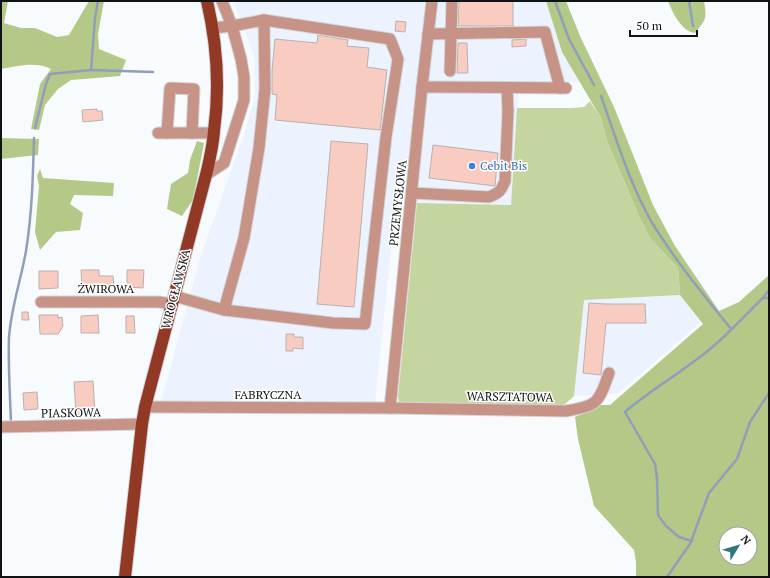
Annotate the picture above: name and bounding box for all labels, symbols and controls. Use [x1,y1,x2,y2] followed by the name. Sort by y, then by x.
[630,12,697,38] scale bar
[636,18,663,33] text: 50 m
[386,158,410,247] street label: PRZEMYSŁOWA
[480,158,527,173] place label: Cebit Bis
[467,161,477,171] marker: Cebit Bis
[158,247,194,330] street label: WROCŁAWSKA
[78,281,135,296] street label: ŻWIROWA
[234,387,302,402] street label: FABRYCZNA
[466,388,554,405] street label: WARSZTATOWA
[41,404,102,421] street label: PIASKOWA
[718,526,758,566] north arrow
[738,532,754,548] text: N

